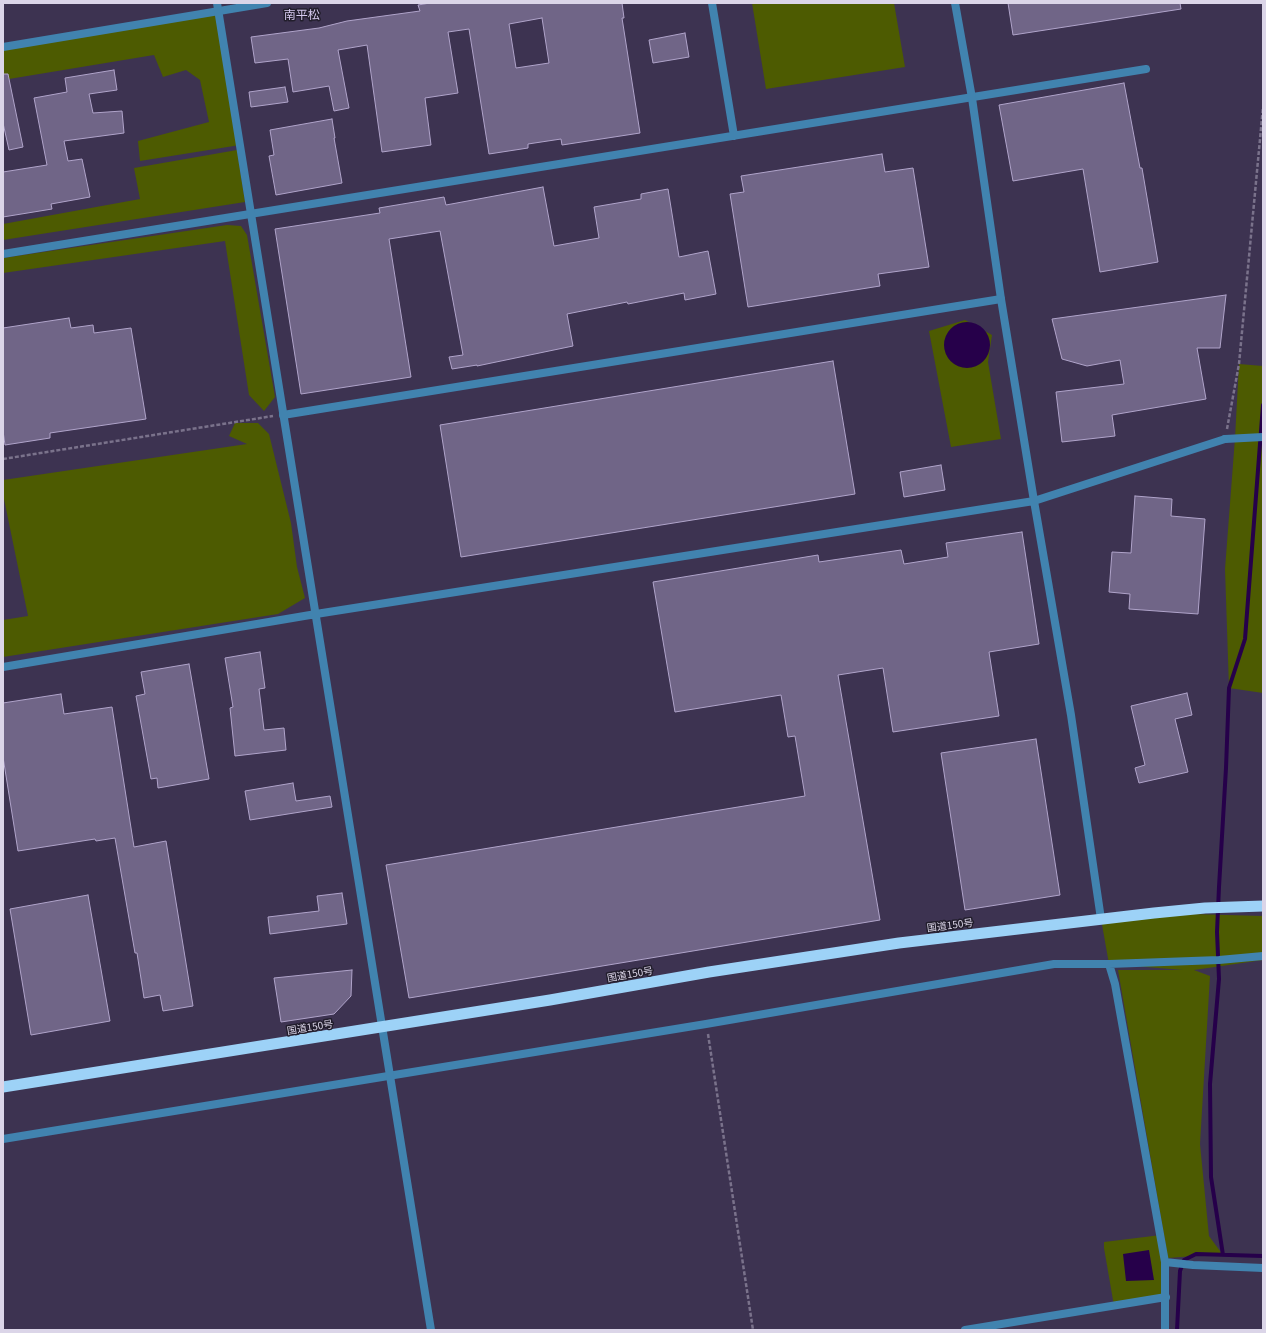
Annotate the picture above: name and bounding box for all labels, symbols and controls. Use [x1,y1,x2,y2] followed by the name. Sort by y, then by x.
[284,7,320,21] district label: 南平松
[926,916,974,934] street label: 国道150号
[606,964,654,984] street label: 国道150号
[286,1017,334,1037] street label: 国道150号

